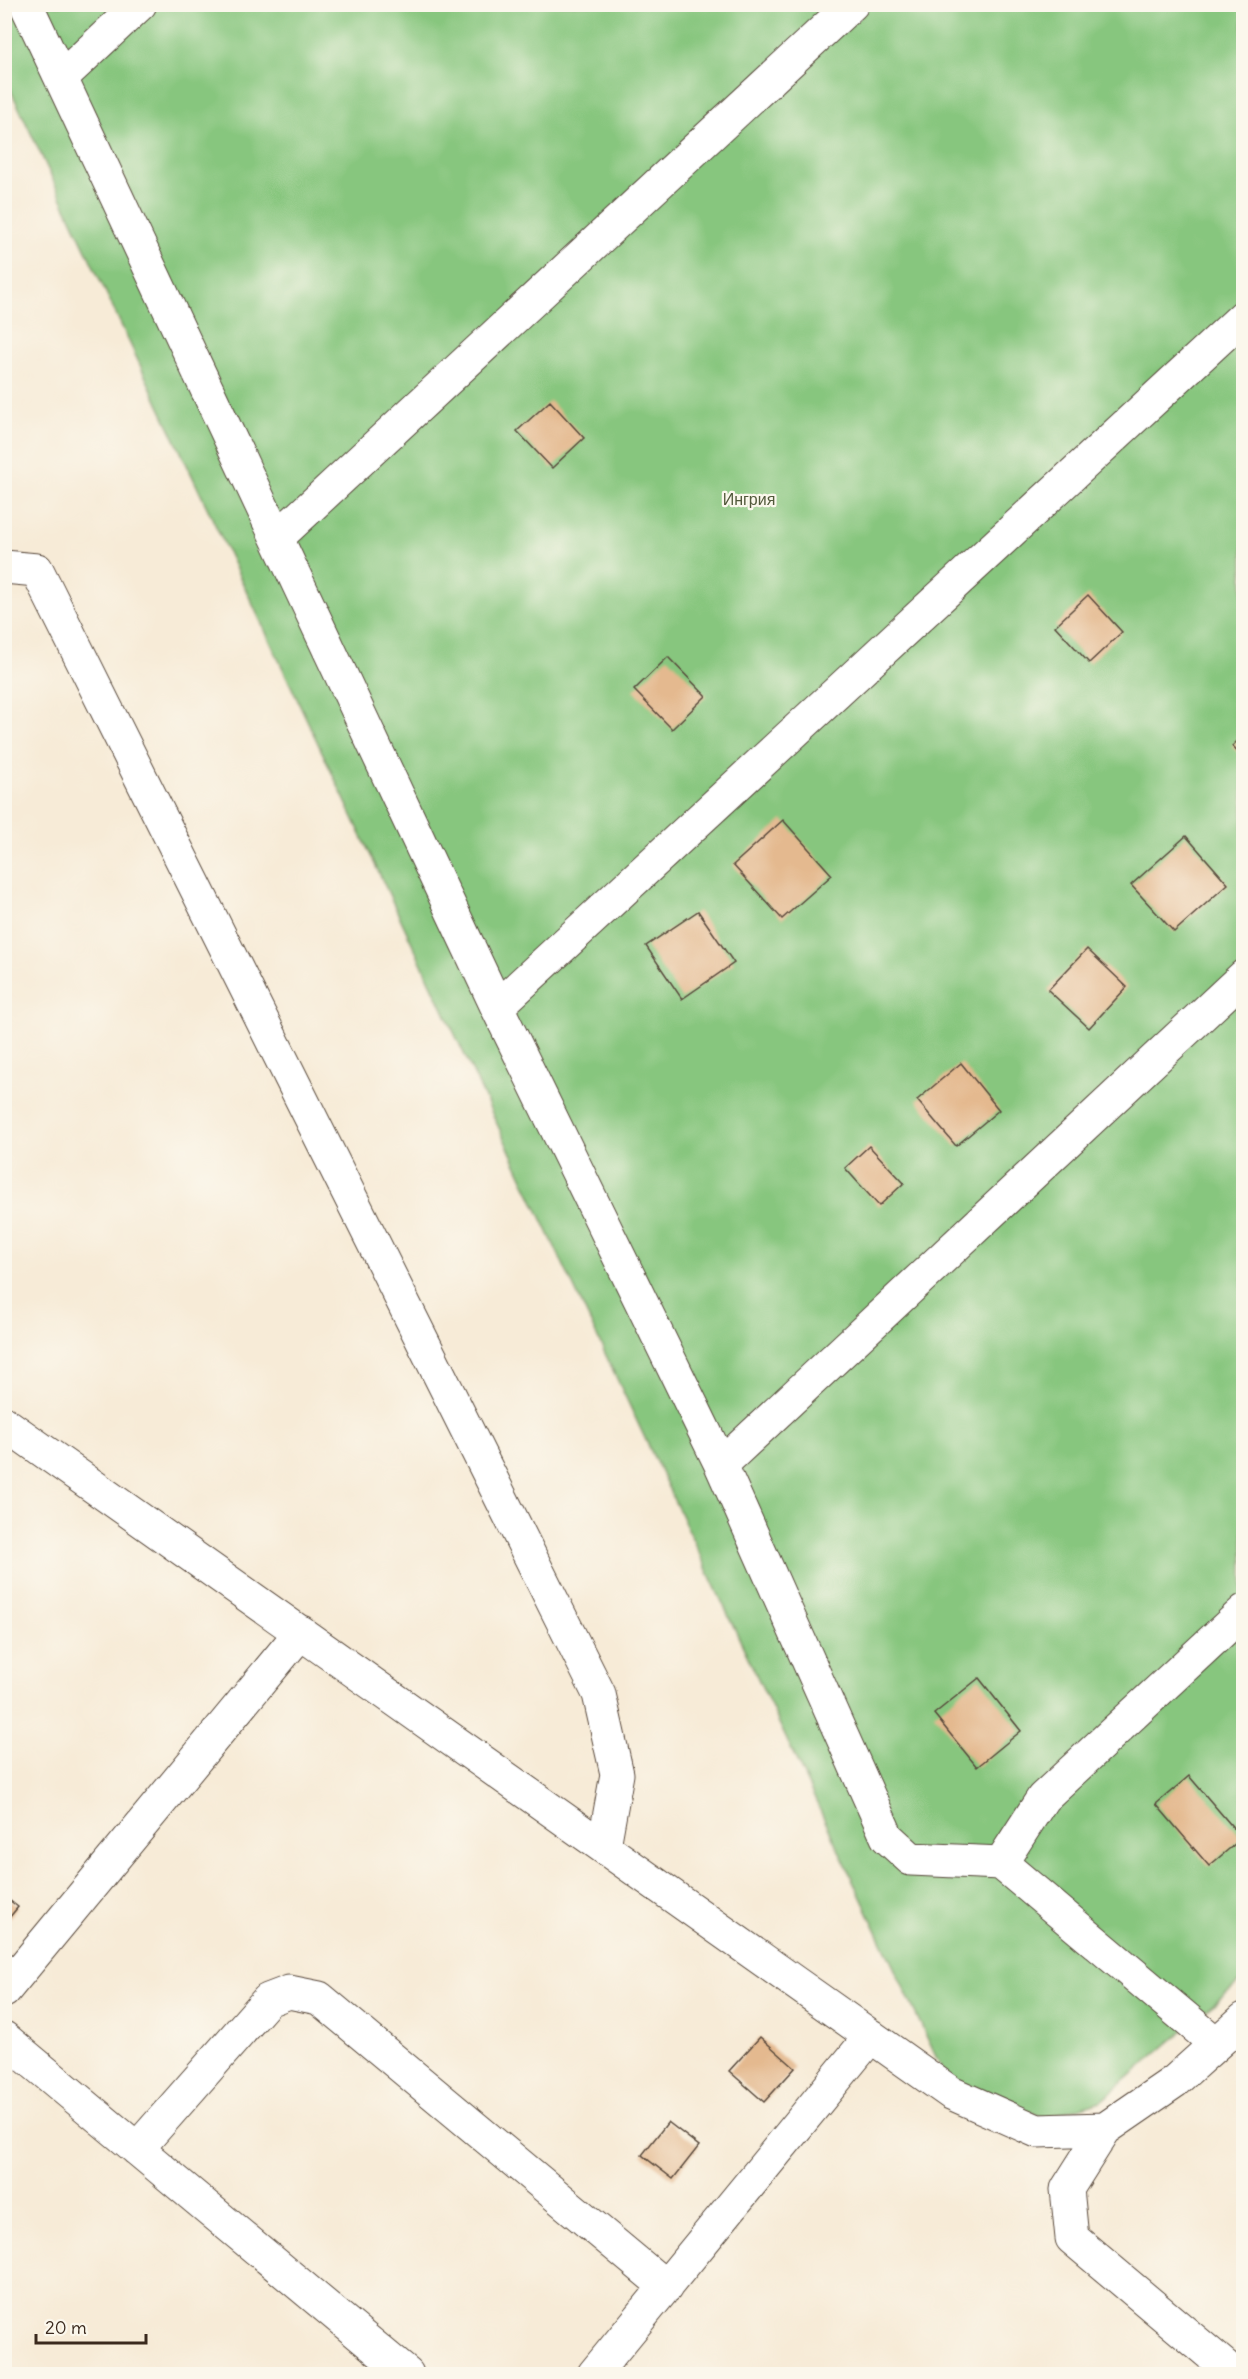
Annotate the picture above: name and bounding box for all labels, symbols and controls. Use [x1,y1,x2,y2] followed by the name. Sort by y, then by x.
[723,489,775,509] park label: Ингрия
[36,2307,146,2345] scale bar
[45,2316,87,2339] text: 20 m

